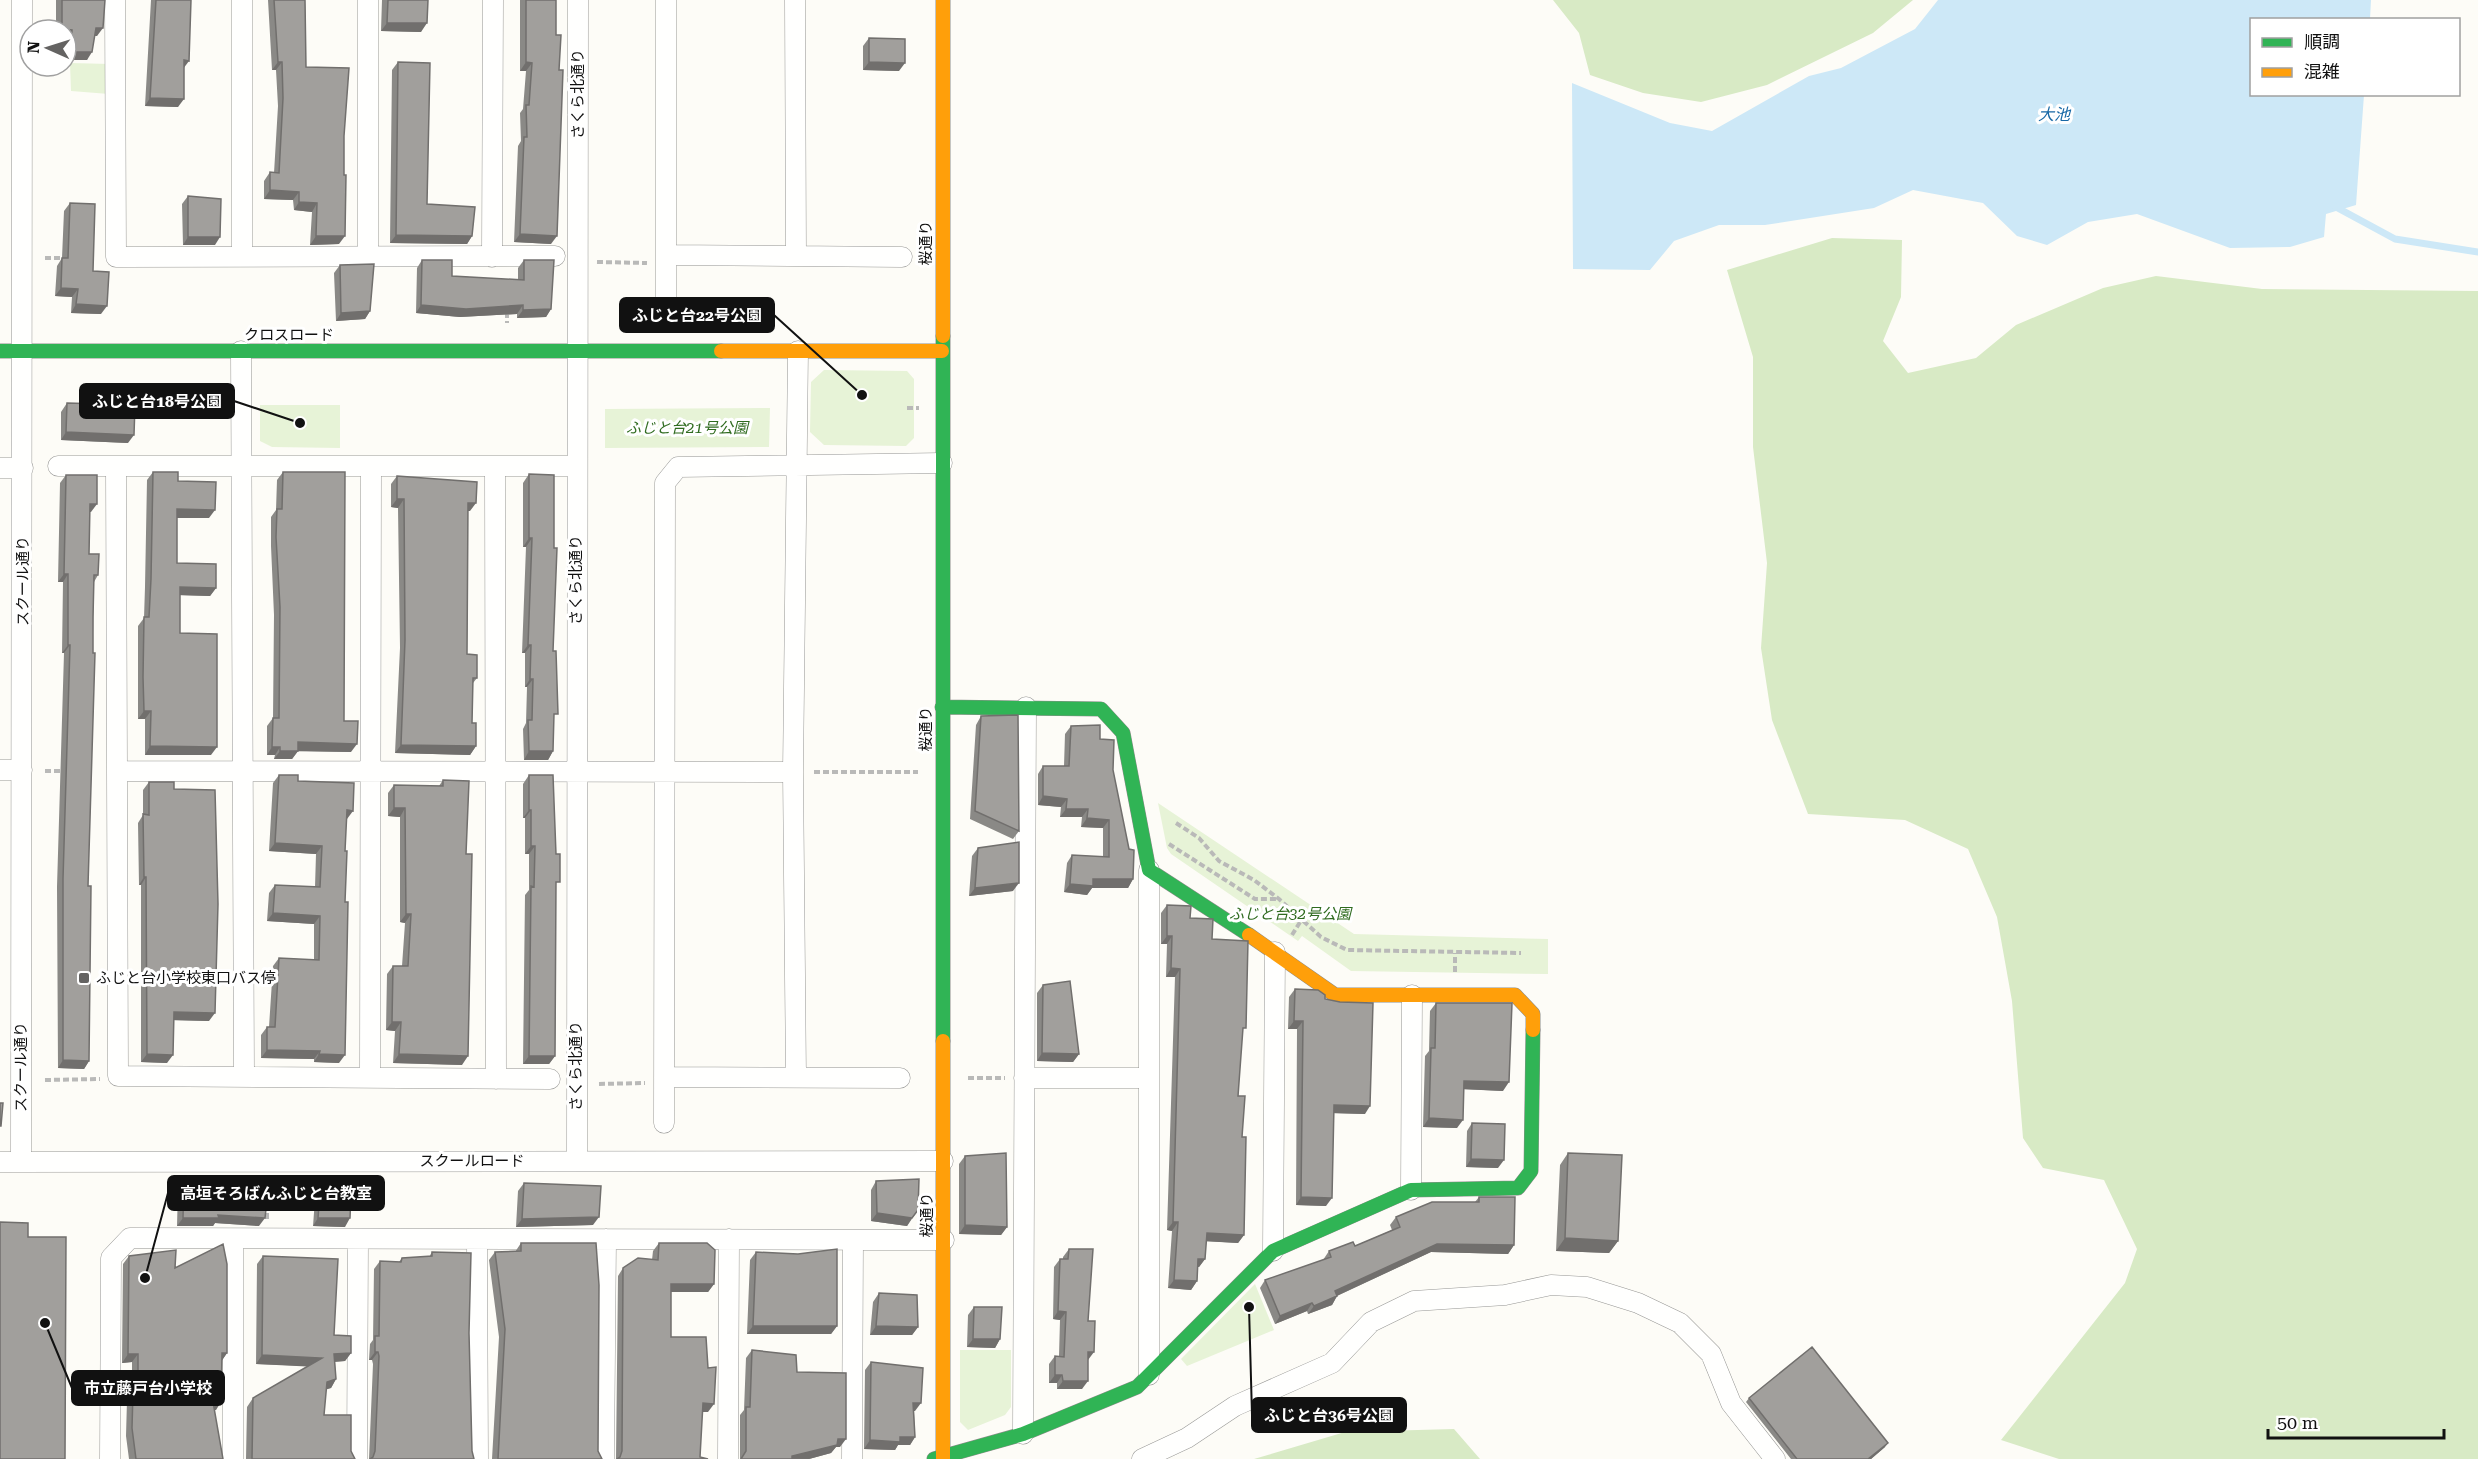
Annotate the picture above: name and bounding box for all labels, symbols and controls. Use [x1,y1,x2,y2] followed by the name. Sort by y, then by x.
[18,18,78,78] north arrow
[2250,18,2460,96] legend
[2304,31,2340,52] text: 順調
[24,41,43,54] text: N
[569,49,587,139] street label: さくら北通り
[2304,61,2340,82] text: 混雑
[2038,105,2072,124] water label: 大池
[917,220,935,266] street label: 桜通り
[620,298,774,332] callout: ふじと台22号公園
[632,306,762,325] text: ふじと台22号公園
[244,326,334,344] street label: クロスロード
[80,384,234,418] callout: ふじと台18号公園
[92,392,222,411] text: ふじと台18号公園
[626,419,750,437] park label: ふじと台21号公園
[567,535,585,625] street label: さくら北通り
[14,536,32,626] street label: スクール通り
[917,706,935,752] street label: 桜通り
[1229,905,1353,923] park label: ふじと台32号公園
[96,969,276,987] place label: ふじと台小学校東口バス停
[77,971,91,985] marker: ふじと台小学校東口バス停
[567,1021,585,1111] street label: さくら北通り
[12,1022,30,1112] street label: スクール通り
[419,1152,525,1170] street label: スクールロード
[168,1176,384,1210] callout: 高垣そろばんふじと台教室
[180,1184,372,1203] text: 高垣そろばんふじと台教室
[918,1192,936,1238] street label: 桜通り
[72,1371,224,1405] callout: 市立藤戸台小学校
[84,1379,212,1398] text: 市立藤戸台小学校
[1252,1398,1406,1432] callout: ふじと台36号公園
[2268,1402,2444,1440] scale bar
[1264,1406,1394,1425] text: ふじと台36号公園
[2277,1412,2318,1433] text: 50 m

